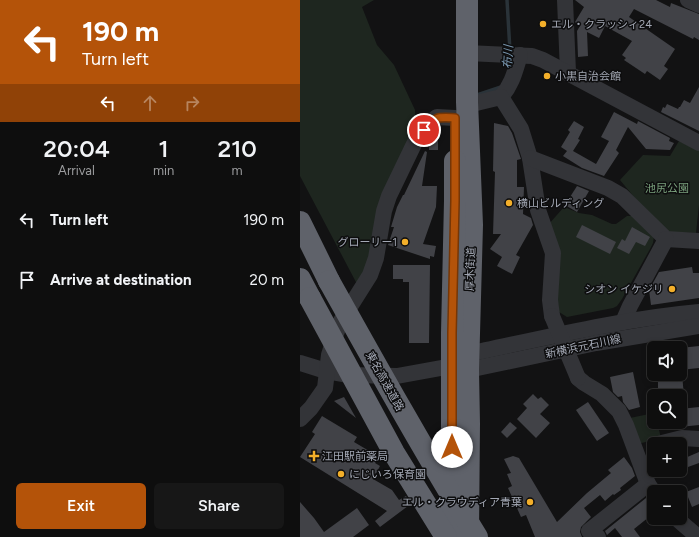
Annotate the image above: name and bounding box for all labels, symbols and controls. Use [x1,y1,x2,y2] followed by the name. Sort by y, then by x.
[82,14,159,48] text: 190 m
[16,16,68,68] icon: left
[551,18,652,31] place label: エル・クラッシィ24
[538,19,548,29] marker: エル・クラッシィ24
[500,43,516,69] water label: 布川
[82,48,149,70] text: Turn left
[555,70,621,83] place label: 小黒自治会館
[542,71,552,81] marker: 小黒自治会館
[97,92,119,114] icon: left
[139,92,161,114] icon: ahead
[181,92,203,114] icon: right
[407,113,441,147] pin
[413,119,435,141] icon: arrive
[43,134,110,163] text: 20:04
[159,134,169,163] text: 1
[218,134,257,163] text: 210
[58,163,95,178] text: Arrival
[153,163,174,178] text: min
[232,163,243,178] text: m
[645,182,689,195] park label: 池尻公園
[517,197,604,210] place label: 横山ビルディング
[504,198,514,208] marker: 横山ビルディング
[16,209,38,231] icon: left
[50,211,108,229] text: Turn left
[243,211,284,229] text: 190 m
[337,236,397,249] place label: グローリー1
[400,237,410,247] marker: グローリー1
[463,247,478,291] street label: 厚木街道
[16,269,38,291] icon: arrive
[50,271,191,289] text: Arrive at destination
[250,271,284,289] text: 20 m
[584,283,664,296] place label: シオン イケジリ
[667,284,677,294] marker: シオン イケジリ
[544,332,622,361] street label: 新横浜元石川線
[647,341,687,525] map controls
[647,341,687,381] button: sound
[363,349,406,413] street label: 東名高速道路
[647,389,687,429] button: search
[431,426,473,468] position arrow
[647,437,687,477] button: +
[322,450,388,463] place label: 江田駅前薬局
[309,451,319,461] marker: 江田駅前薬局
[349,468,426,481] place label: にじいろ保育園
[336,469,346,479] marker: にじいろ保育園
[16,483,146,529] button: Exit
[154,483,284,529] button: Share
[647,485,687,525] button: −
[402,496,522,509] place label: エル・クラウディア青葉
[525,497,535,507] marker: エル・クラウディア青葉

